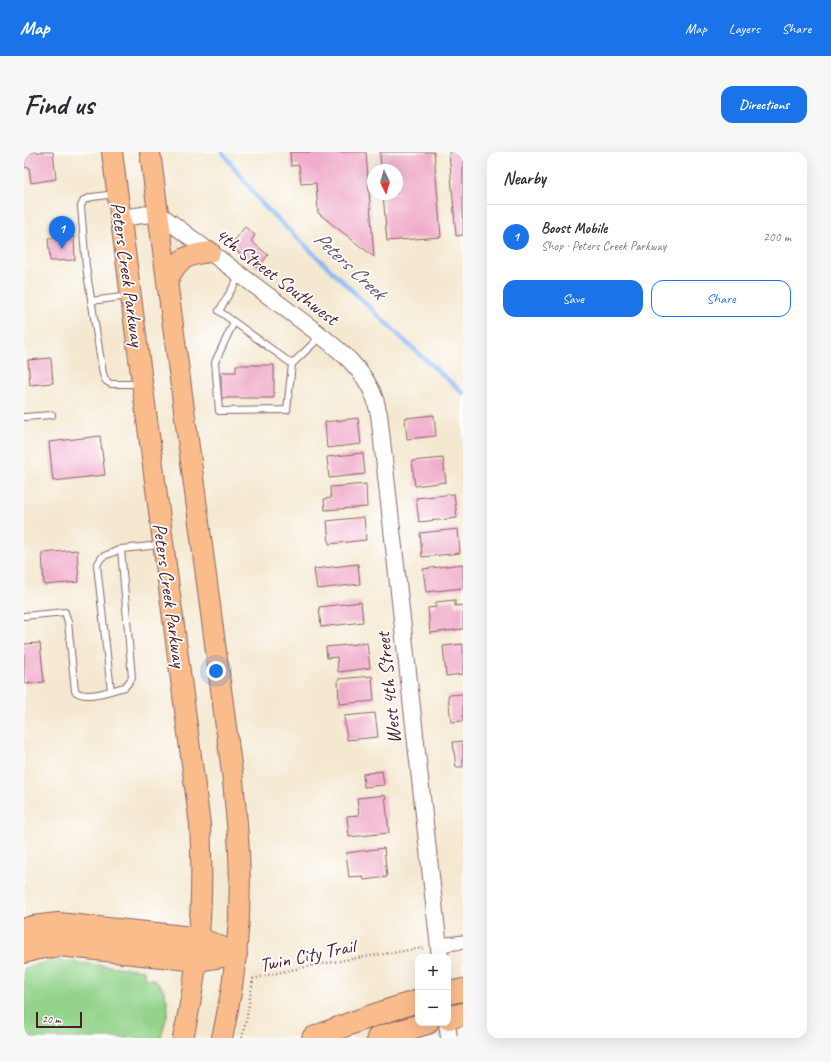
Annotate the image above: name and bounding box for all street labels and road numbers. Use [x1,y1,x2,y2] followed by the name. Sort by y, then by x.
[105,200,150,350] street label: Peters Creek Parkway
[210,222,345,332] street label: 4th Street Southwest
[147,521,192,671] street label: Peters Creek Parkway
[370,629,407,745] street label: West 4th Street
[257,932,361,978] street label: Twin City Trail

